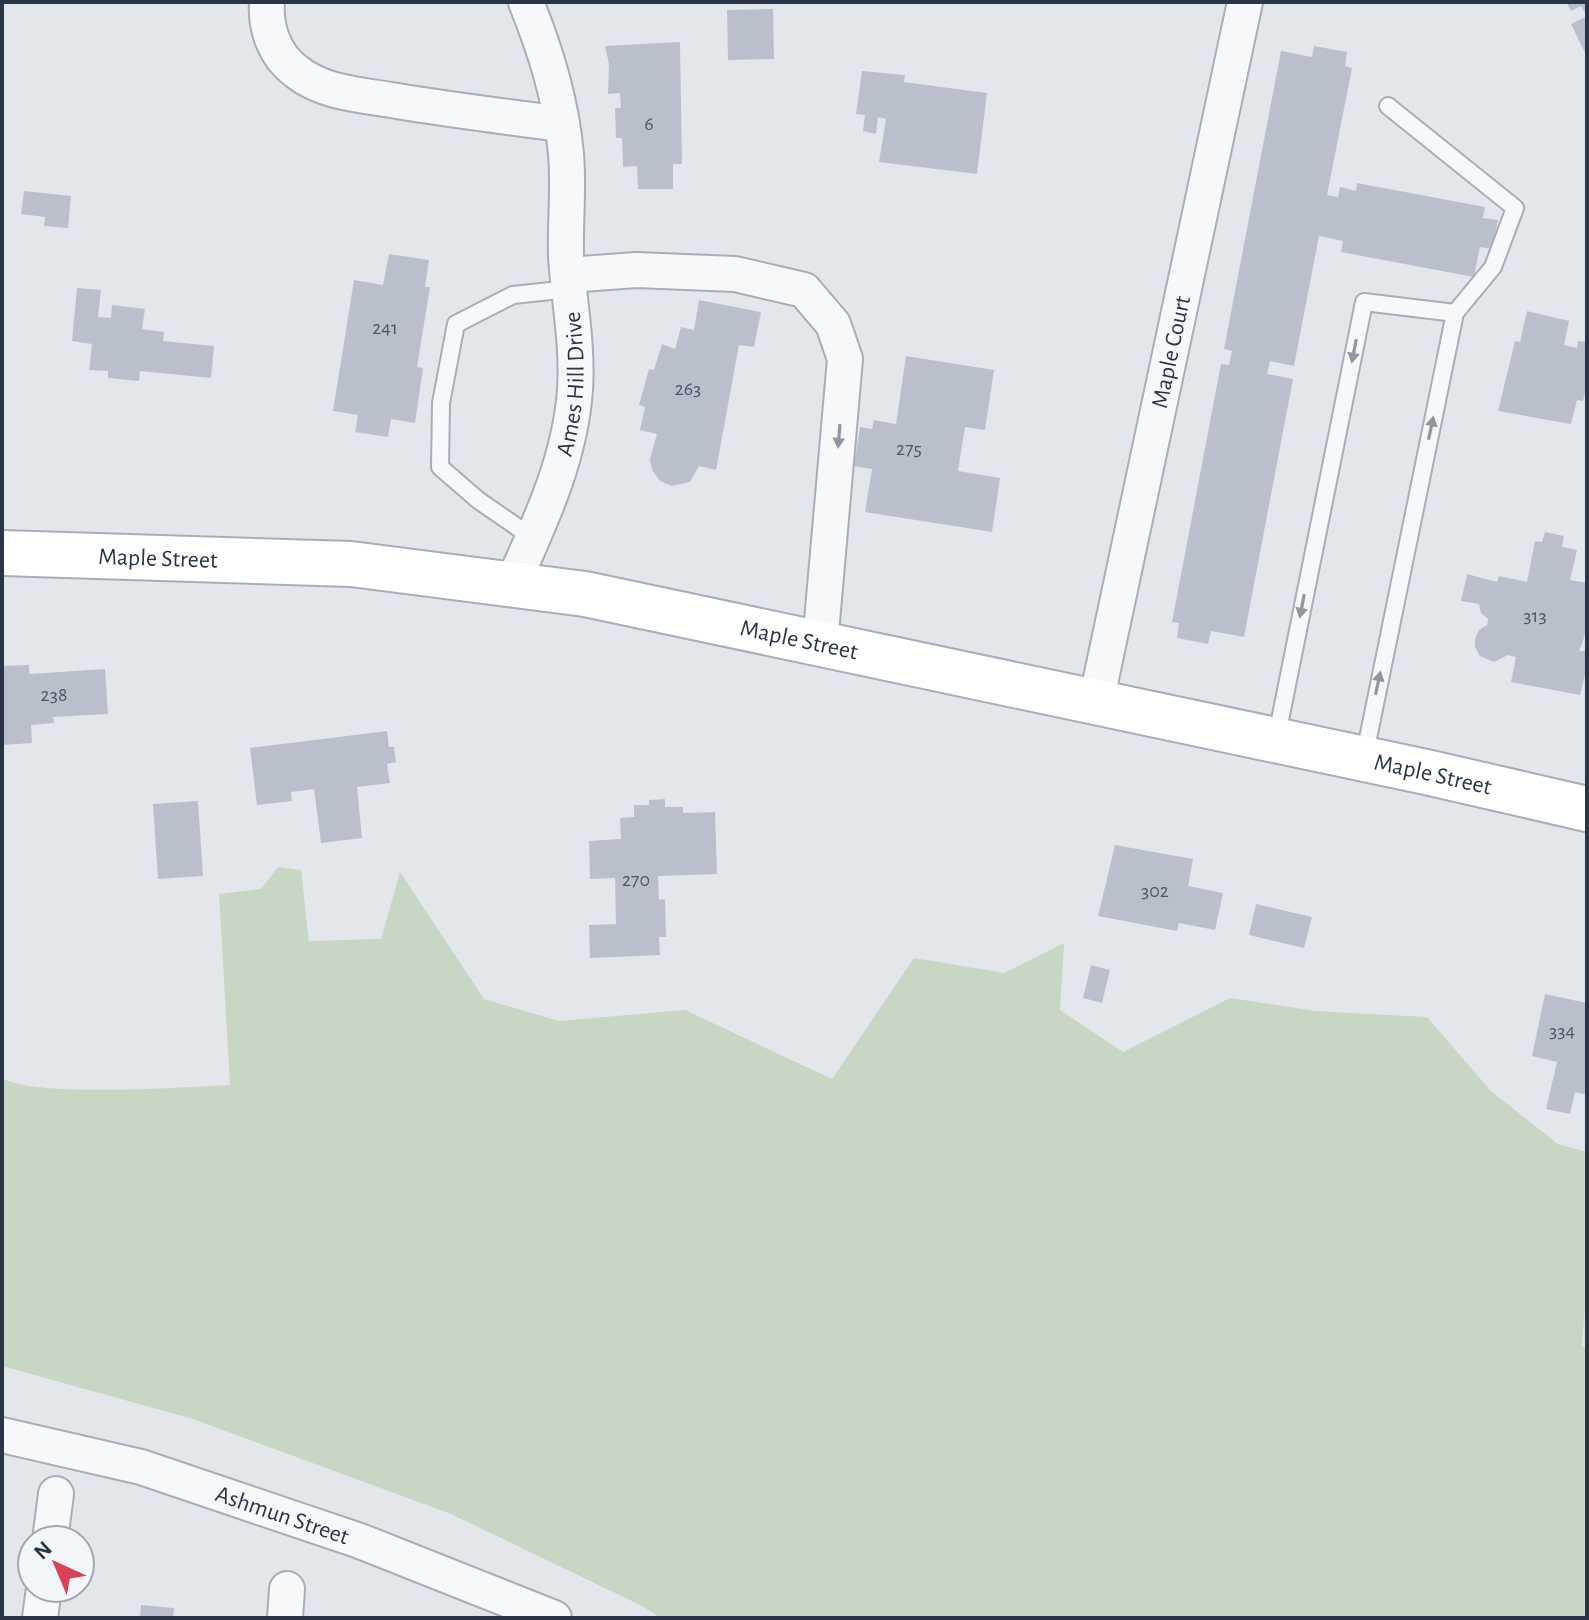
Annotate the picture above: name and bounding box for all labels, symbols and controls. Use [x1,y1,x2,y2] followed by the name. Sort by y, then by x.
[644,114,654,134] house number: 6
[1148,293,1195,410] street label: Maple Court
[553,310,589,459] street label: Ames Hill Drive
[372,318,398,338] house number: 241
[1347,339,1360,364] one-way arrow
[675,379,701,399] house number: 263
[1425,416,1438,441] one-way arrow
[832,424,845,449] one-way arrow
[896,439,922,459] house number: 275
[98,545,218,573] street label: Maple Street
[1295,594,1308,619] one-way arrow
[1523,606,1547,626] house number: 313
[738,616,860,664] street label: Maple Street
[1372,670,1385,695] one-way arrow
[41,685,67,705] house number: 238
[1372,750,1494,800] street label: Maple Street
[622,870,650,890] house number: 270
[1141,881,1169,901] house number: 302
[1549,1021,1575,1041] house number: 334
[212,1482,352,1550] street label: Ashmun Street
[16,1524,96,1604] north arrow
[30,1537,56,1564] text: N

